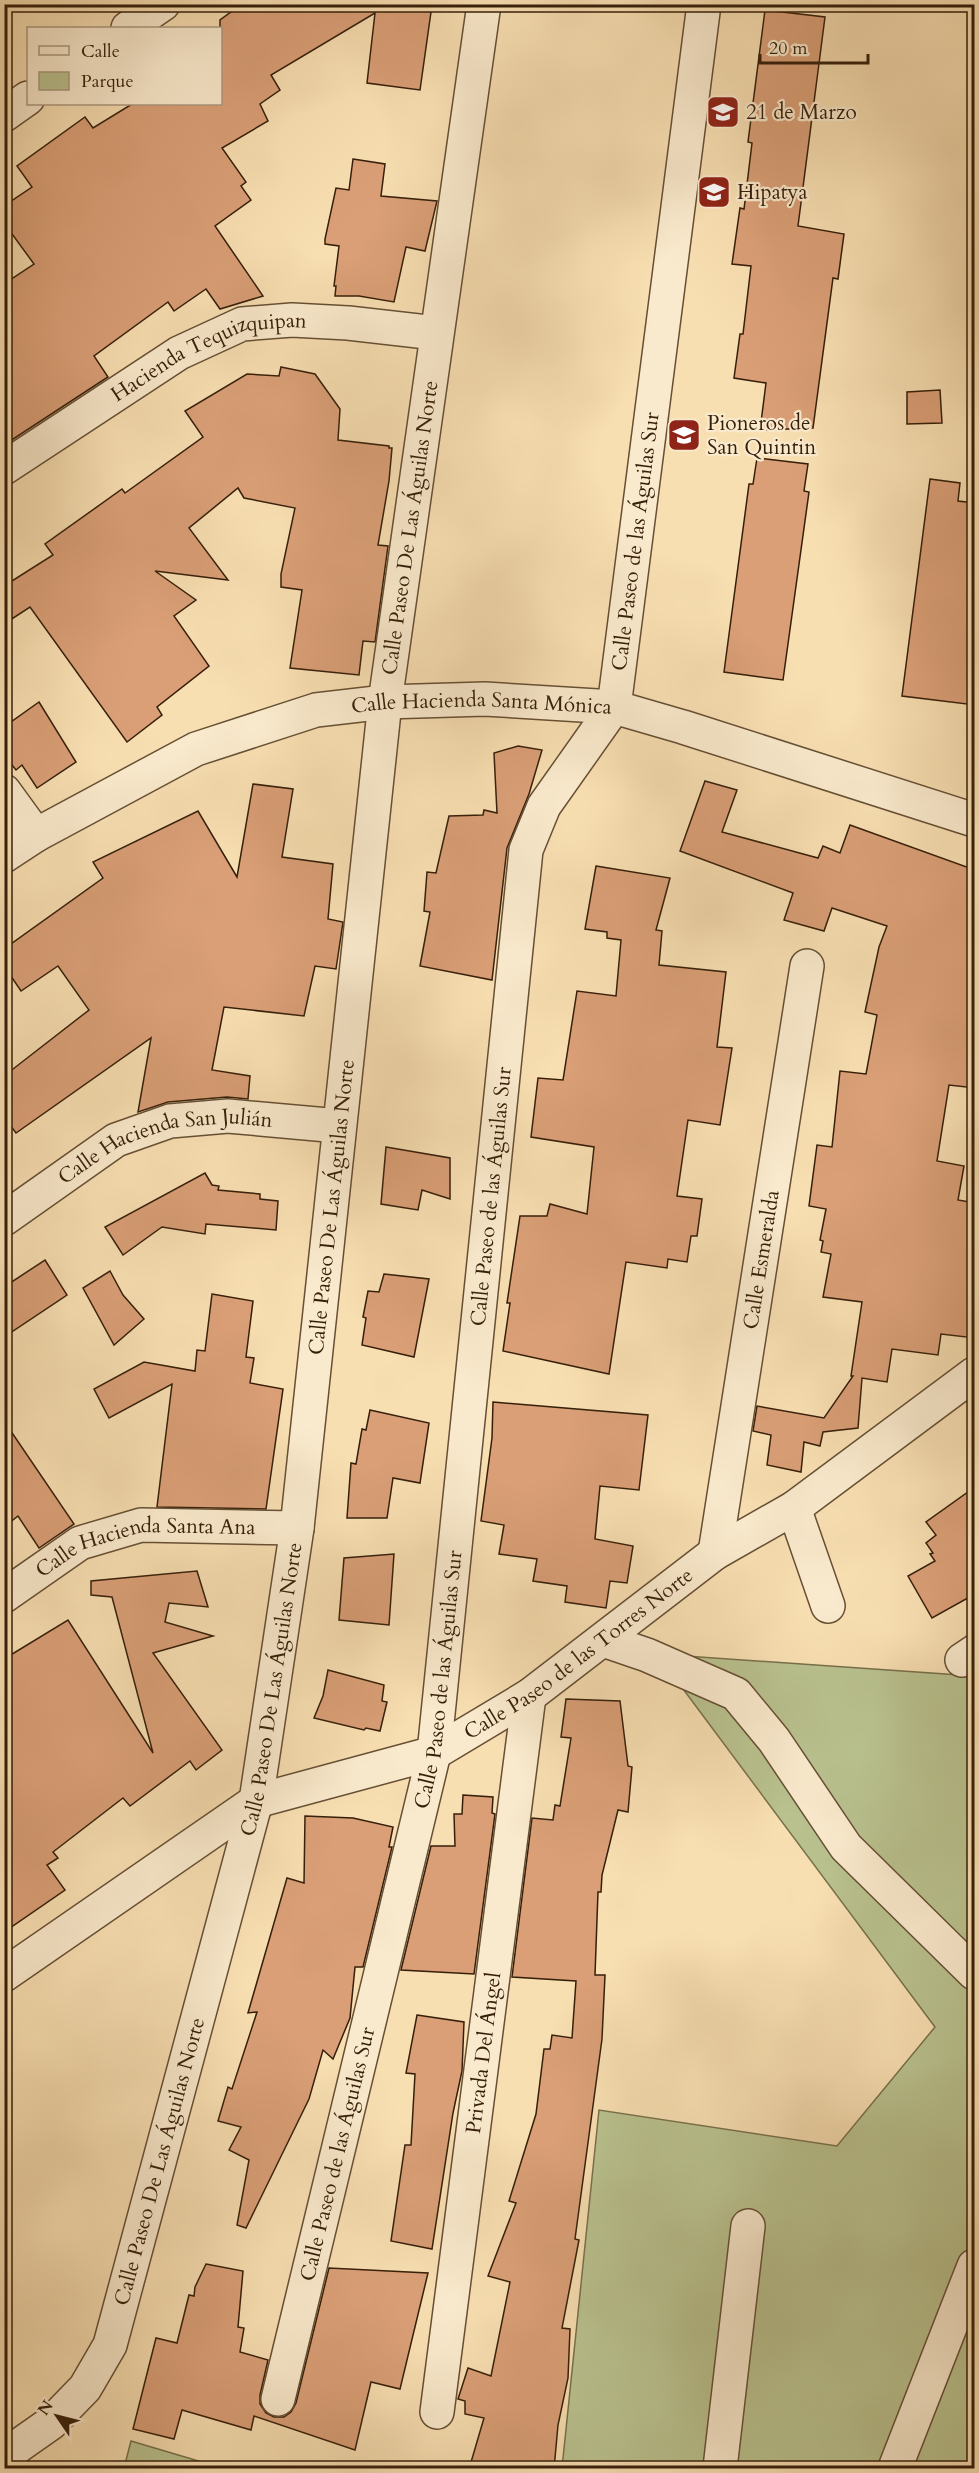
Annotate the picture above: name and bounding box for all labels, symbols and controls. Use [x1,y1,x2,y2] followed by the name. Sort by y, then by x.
[27,27,222,105] legend
[760,27,868,65] scale bar
[769,36,808,61] text: 20 m
[81,39,120,64] text: Calle
[81,69,134,94] text: Parque
[705,94,741,130] school or university icon: 21 de Marzo
[746,98,857,127] place label: 21 de Marzo
[696,174,732,210] school or university icon: Hipatya
[737,178,808,207] place label: Hipatya
[105,305,308,409] street label: Hacienda Tequizquipan
[374,379,445,677] street label: Calle Paseo De Las Águilas Norte
[707,409,816,462] place label: Pioneros de San Quintin
[604,410,666,672] street label: Calle Paseo de las Águilas Sur
[666,417,702,453] school or university icon: Pioneros de San Quintin
[349,684,613,721] street label: Calle Hacienda Santa Mónica
[301,1058,361,1356] street label: Calle Paseo De Las Águilas Norte
[463,1065,518,1328] street label: Calle Paseo de las Águilas Sur
[52,1101,274,1191] street label: Calle Hacienda San Julián
[736,1188,786,1331] street label: Calle Esmeralda
[30,1510,256,1584] street label: Calle Hacienda Santa Ana
[233,1540,309,1839] street label: Calle Paseo De Las Águilas Norte
[407,1549,469,1812] street label: Calle Paseo de las Águilas Sur
[458,1561,699,1746] street label: Calle Paseo de las Torres Norte
[458,1970,508,2136] street label: Privada Del Ángel
[107,2014,212,2309] street label: Calle Paseo De Las Águilas Norte
[292,2024,382,2284] street label: Calle Paseo de las Águilas Sur
[27,2386,87,2446] north arrow
[33,2396,59,2420] text: N

